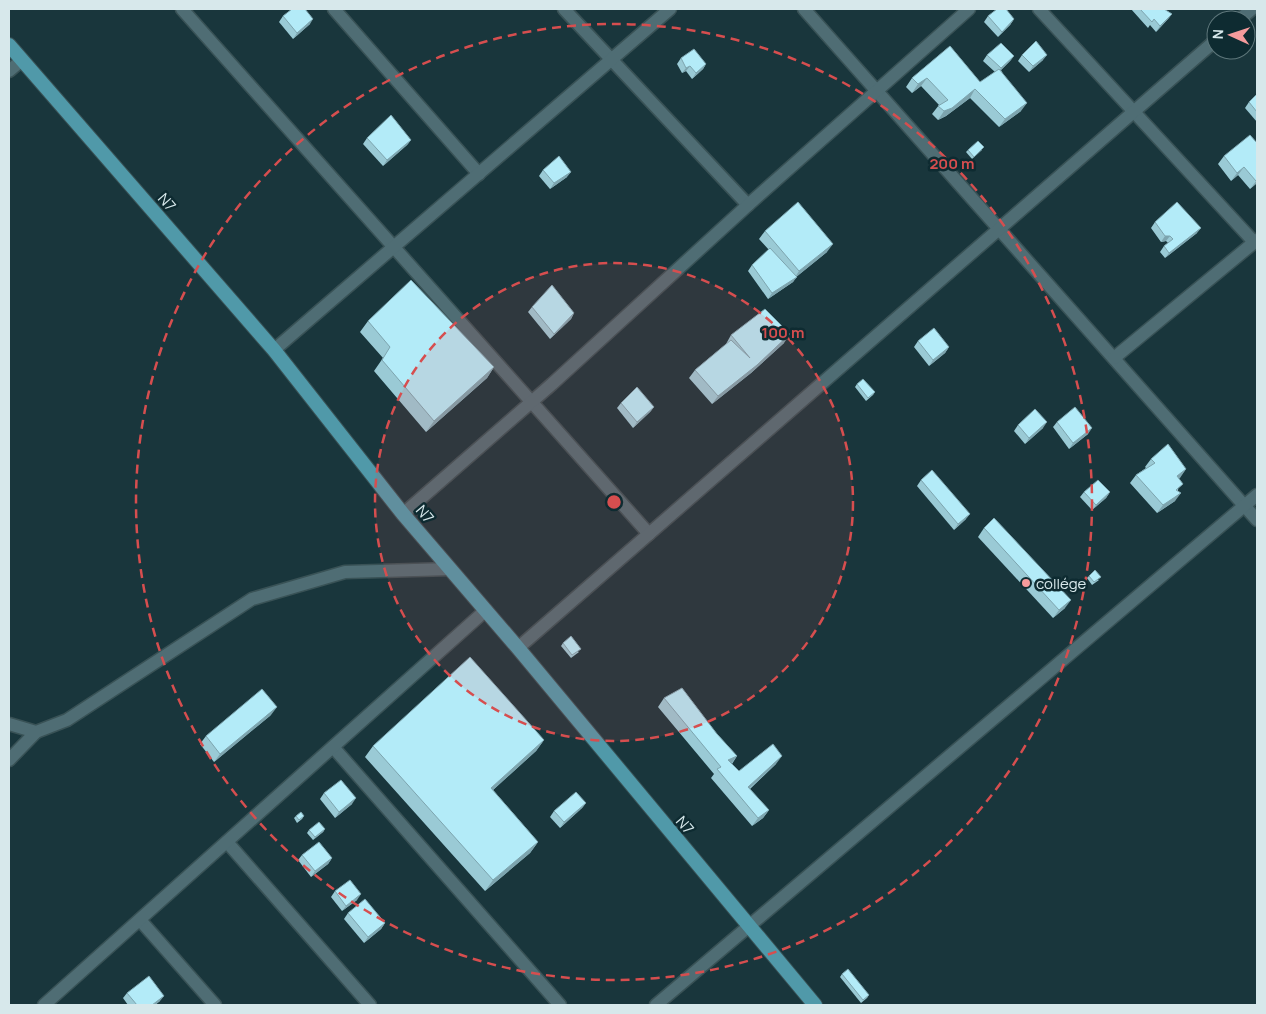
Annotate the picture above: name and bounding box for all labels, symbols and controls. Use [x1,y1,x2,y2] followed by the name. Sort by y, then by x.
[1206,10,1256,60] north arrow
[1208,29,1227,40] text: N
[929,153,975,174] text: 200 m
[153,188,181,216] street label: N7
[762,322,804,343] text: 100 m
[605,493,623,511] centre of rings
[411,500,439,528] street label: N7
[1036,573,1087,594] place label: collége
[1020,577,1032,589] marker: collége
[671,811,699,839] street label: N7

